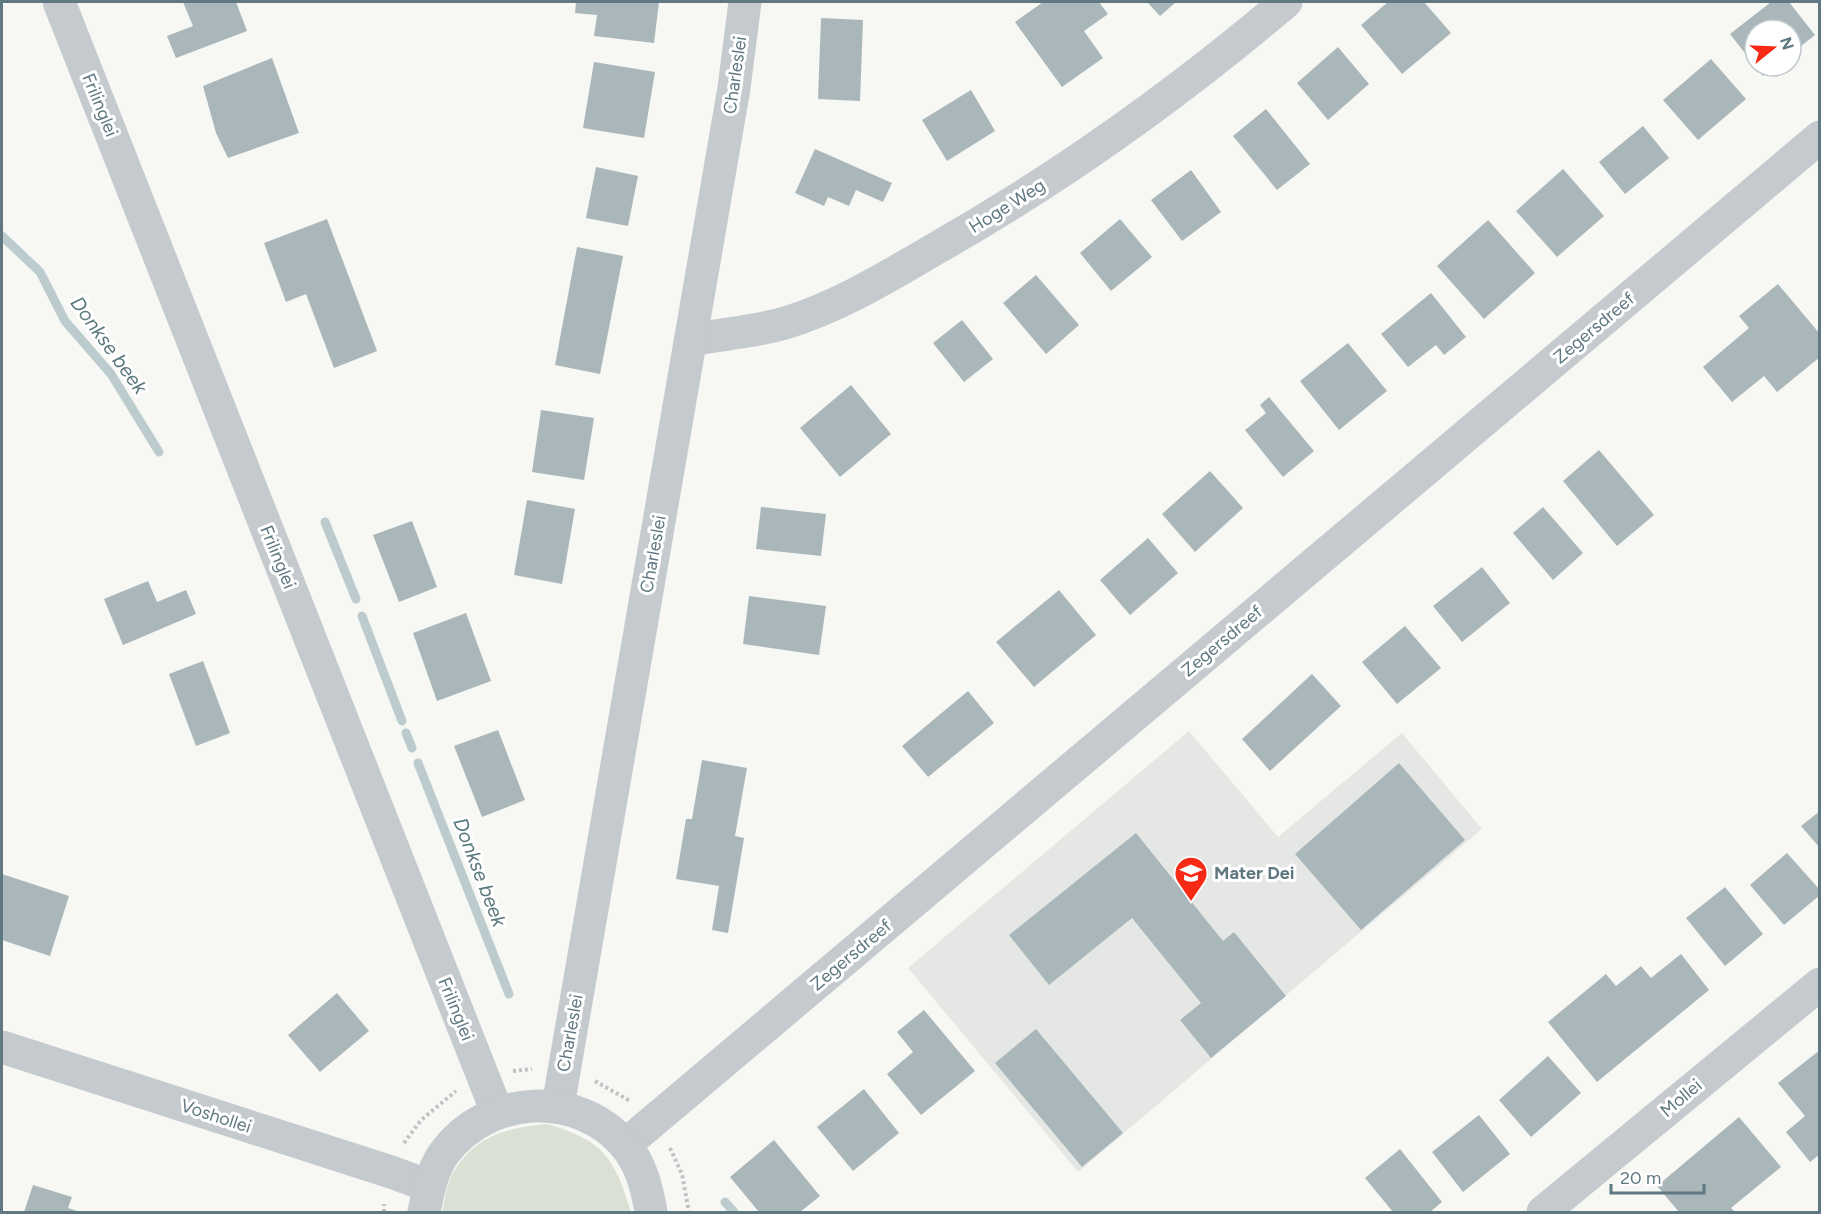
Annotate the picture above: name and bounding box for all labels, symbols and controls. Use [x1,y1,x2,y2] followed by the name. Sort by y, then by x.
[1743,18,1803,78] north arrow
[719,35,751,115] street label: Charleslei
[1776,35,1798,52] text: N
[77,70,123,140] street label: Frilinglei
[965,174,1049,238] street label: Hoge Weg
[1549,287,1639,368] street label: Zegersdreef
[66,291,153,400] water label: Donkse beek
[635,513,671,595] street label: Charleslei
[255,522,301,592] street label: Frilinglei
[1177,600,1267,681] street label: Zegersdreef
[448,814,512,931] water label: Donkse beek
[1173,855,1209,902] school or university icon: Mater Dei
[1214,862,1294,884] place label: Mater Dei
[806,914,896,995] street label: Zegersdreef
[433,974,479,1044] street label: Frilinglei
[552,992,588,1074] street label: Charleslei
[1656,1074,1706,1122] street label: Mollei
[178,1094,254,1138] street label: Voshollei
[1611,1157,1704,1195] scale bar
[1620,1167,1661,1189] text: 20 m

